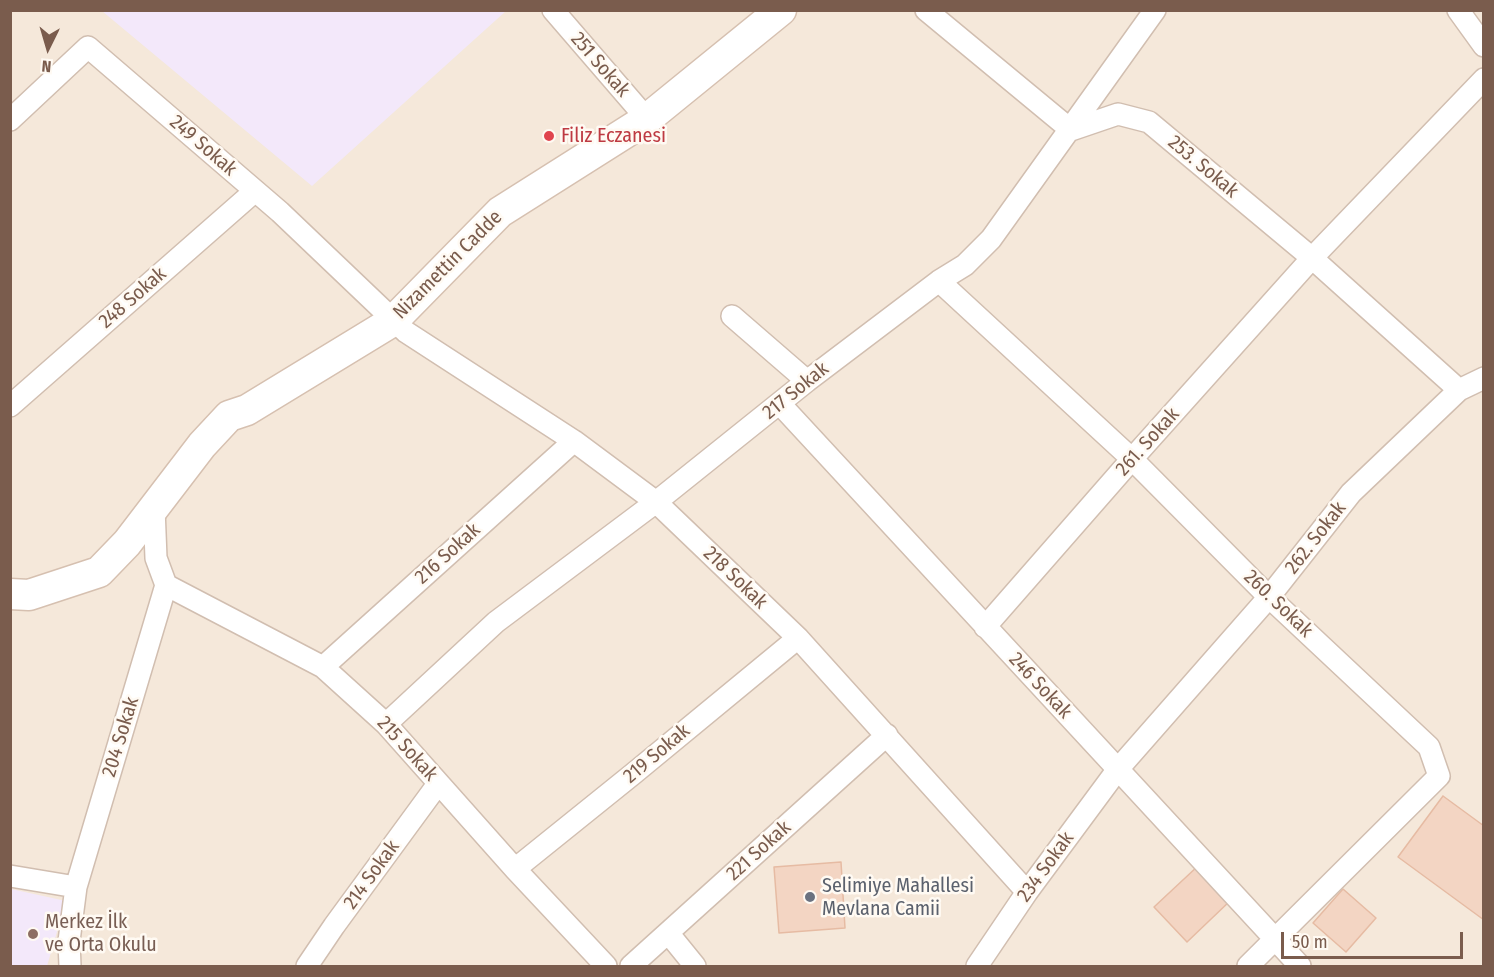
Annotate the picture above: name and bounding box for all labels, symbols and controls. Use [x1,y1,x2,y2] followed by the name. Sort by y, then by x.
[18,18,78,78] north arrow
[565,28,635,102] street label: 251 Sokak
[41,57,52,76] text: N
[165,110,241,182] street label: 249 Sokak
[561,124,666,148] place label: Filiz Eczanesi
[542,129,556,143] marker: Filiz Eczanesi
[1163,131,1243,203] street label: 253. Sokak
[388,205,508,325] street label: Nizamettin Cadde
[94,262,172,334] street label: 248 Sokak
[758,357,834,425] street label: 217 Sokak
[1111,403,1185,481] street label: 261. Sokak
[1280,497,1352,579] street label: 262. Sokak
[410,519,486,589] street label: 216 Sokak
[698,542,772,614] street label: 218 Sokak
[1238,565,1318,643] street label: 260. Sokak
[1004,648,1076,724] street label: 246 Sokak
[98,694,144,780] street label: 204 Sokak
[372,712,442,786] street label: 215 Sokak
[619,719,695,789] street label: 219 Sokak
[722,816,796,886] street label: 221 Sokak
[1013,827,1079,907] street label: 234 Sokak
[339,836,405,914] street label: 214 Sokak
[822,874,974,921] place label: Selimiye Mahallesi Mevlana Camii
[803,890,817,904] marker: Selimiye Mahallesi Mevlana Camii
[45,910,157,957] place label: Merkez İlk ve Orta Okulu
[1284,920,1466,958] scale bar
[26,927,40,941] marker: Merkez İlk ve Orta Okulu
[1292,931,1328,953] text: 50 m

